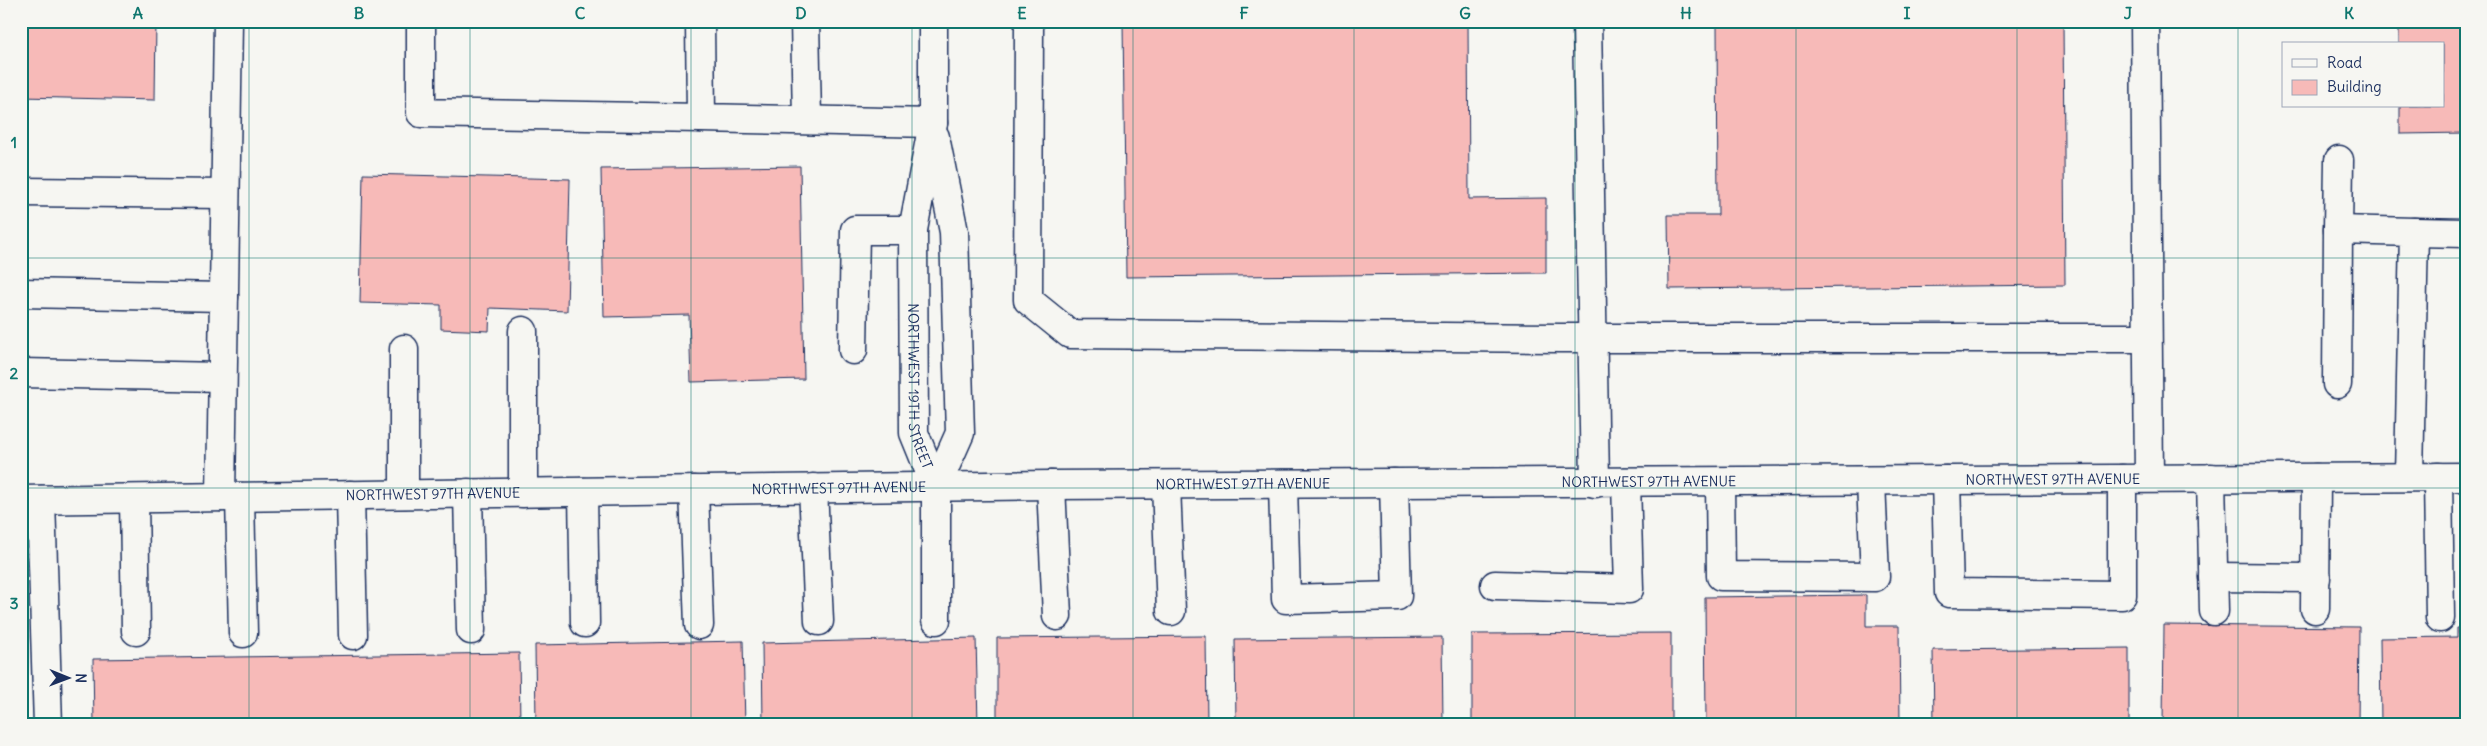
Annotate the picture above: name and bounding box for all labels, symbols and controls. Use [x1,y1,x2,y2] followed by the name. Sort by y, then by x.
[133,3,143,23] text: A
[354,3,365,23] text: B
[575,3,586,23] text: C
[795,3,807,23] text: D
[1017,3,1027,23] text: E
[1239,3,1249,23] text: F
[1459,3,1471,23] text: G
[1680,3,1692,23] text: H
[1904,3,1911,23] text: I
[2124,3,2133,23] text: J
[2344,3,2354,23] text: K
[2282,42,2444,108] legend
[2327,53,2362,72] text: Road
[2327,77,2382,96] text: Building
[11,132,17,152] text: 1
[904,303,937,472] street label: NORTHWEST 19TH STREET
[10,363,19,383] text: 2
[1966,470,2140,489] street label: NORTHWEST 97TH AVENUE
[1562,472,1736,491] street label: NORTHWEST 97TH AVENUE
[1156,474,1330,493] street label: NORTHWEST 97TH AVENUE
[752,478,926,498] street label: NORTHWEST 97TH AVENUE
[346,484,520,504] street label: NORTHWEST 97TH AVENUE
[9,593,19,613] text: 3
[42,654,92,704] north arrow
[72,673,90,683] text: N

